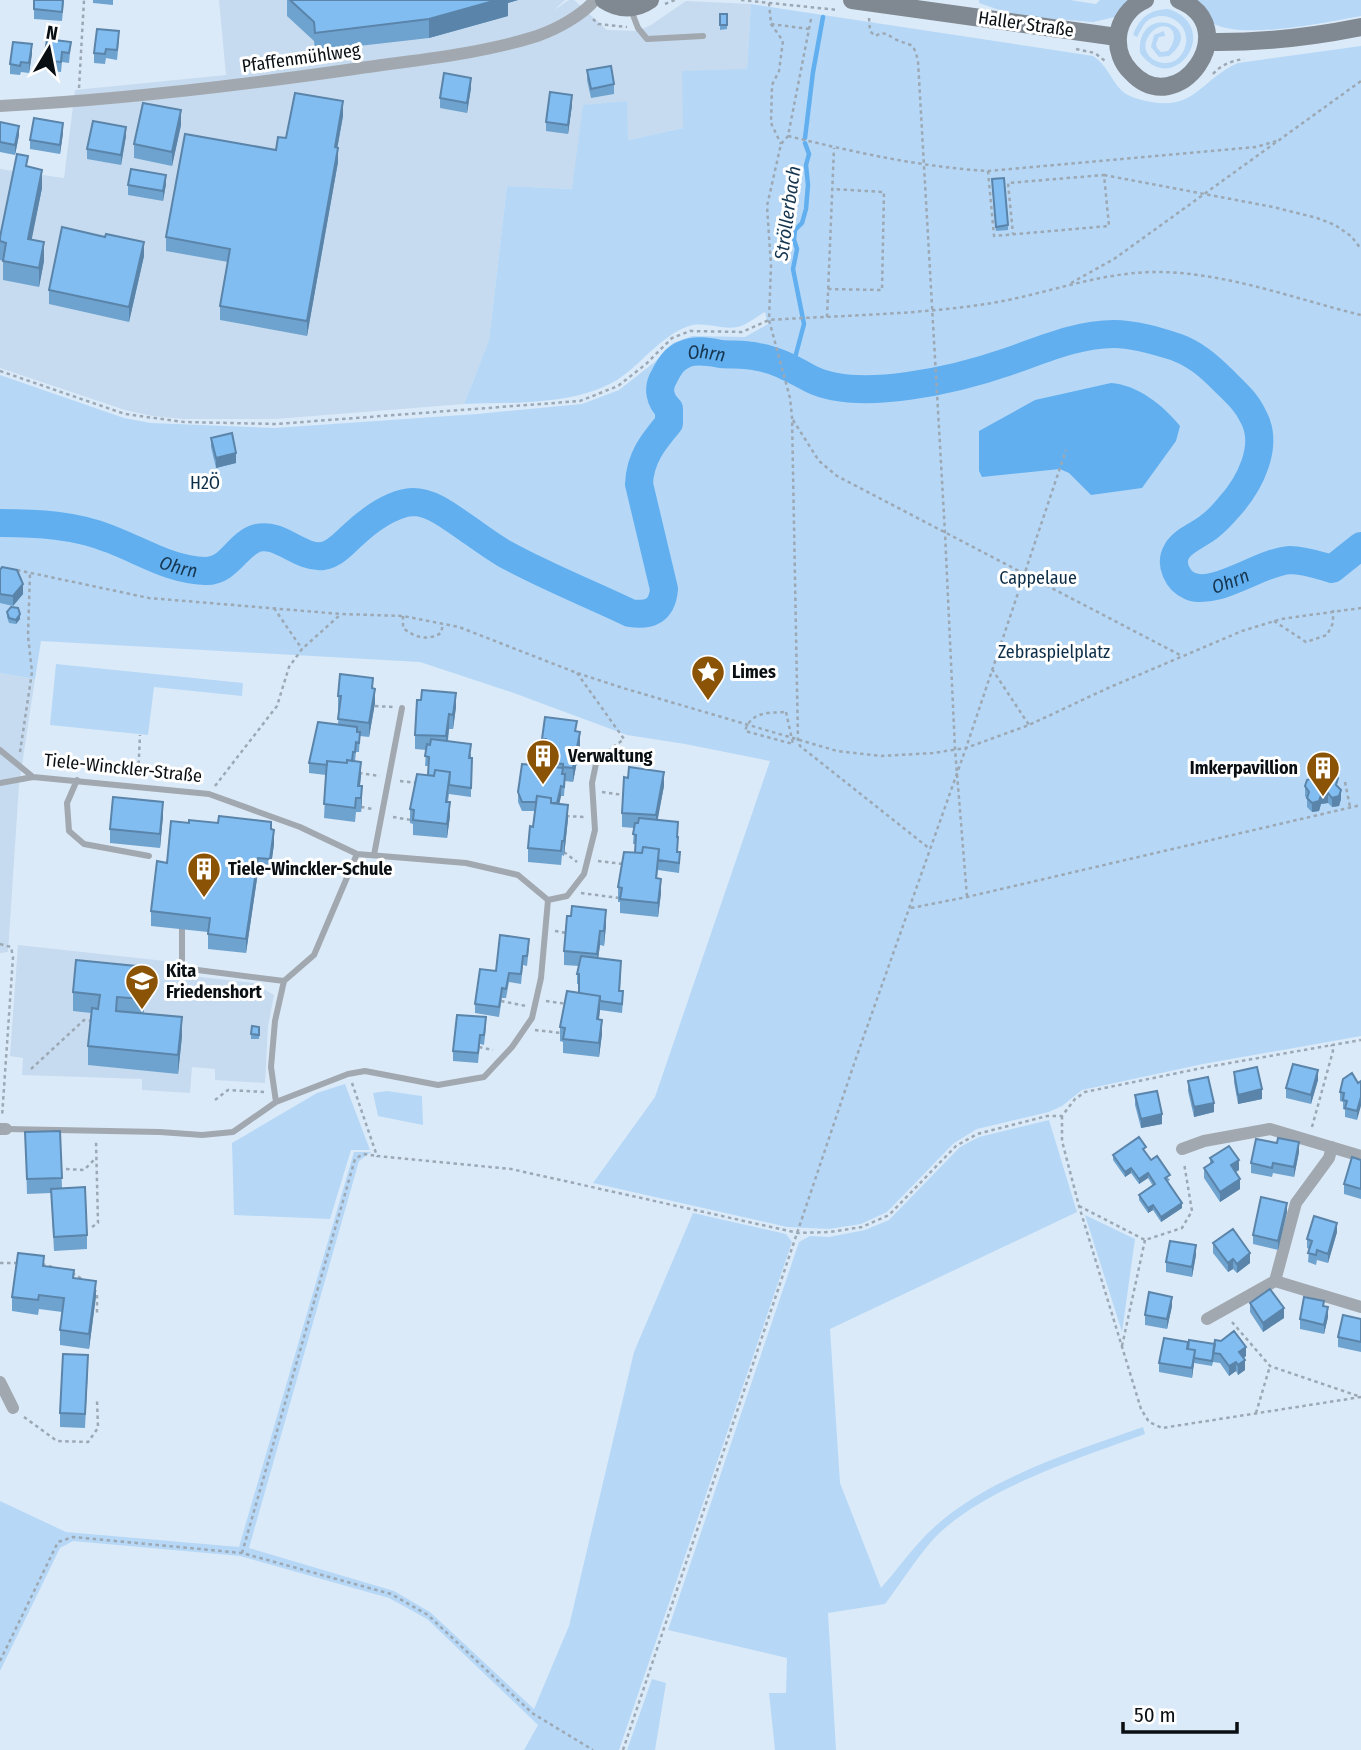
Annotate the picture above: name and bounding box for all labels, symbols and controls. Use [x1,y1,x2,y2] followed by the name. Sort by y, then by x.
[977,6,1075,42] street label: Haller Straße
[14,14,84,84] north arrow
[44,20,59,45] text: N
[240,39,362,77] street label: Pfaffenmühlweg
[769,165,805,263] water label: Ströllerbach
[686,340,727,367] water label: Ohrn
[190,472,220,494] park label: H2Ö
[156,551,199,582] water label: Ohrn
[1209,564,1253,599] water label: Ohrn
[999,567,1077,589] park label: Cappelaue
[998,641,1110,663] park label: Zebraspielplatz
[689,653,727,702] place icon: Limes
[732,661,776,683] place label: Limes
[524,737,562,786] building icon: Verwaltung
[567,745,653,767] place label: Verwaltung
[43,749,203,787] street label: Tiele-Winckler-Straße
[1304,749,1342,798] building icon: Imkerpavillion
[1190,757,1298,779] place label: Imkerpavillion
[185,850,223,899] building icon: Tiele-Winckler-Schule
[228,858,392,880] place label: Tiele-Winckler-Schule
[166,960,263,1003] place label: Kita Friedenshort
[123,962,161,1011] school or university icon: Kita Friedenshort
[1123,1690,1237,1734] scale bar
[1134,1702,1176,1728] text: 50 m

